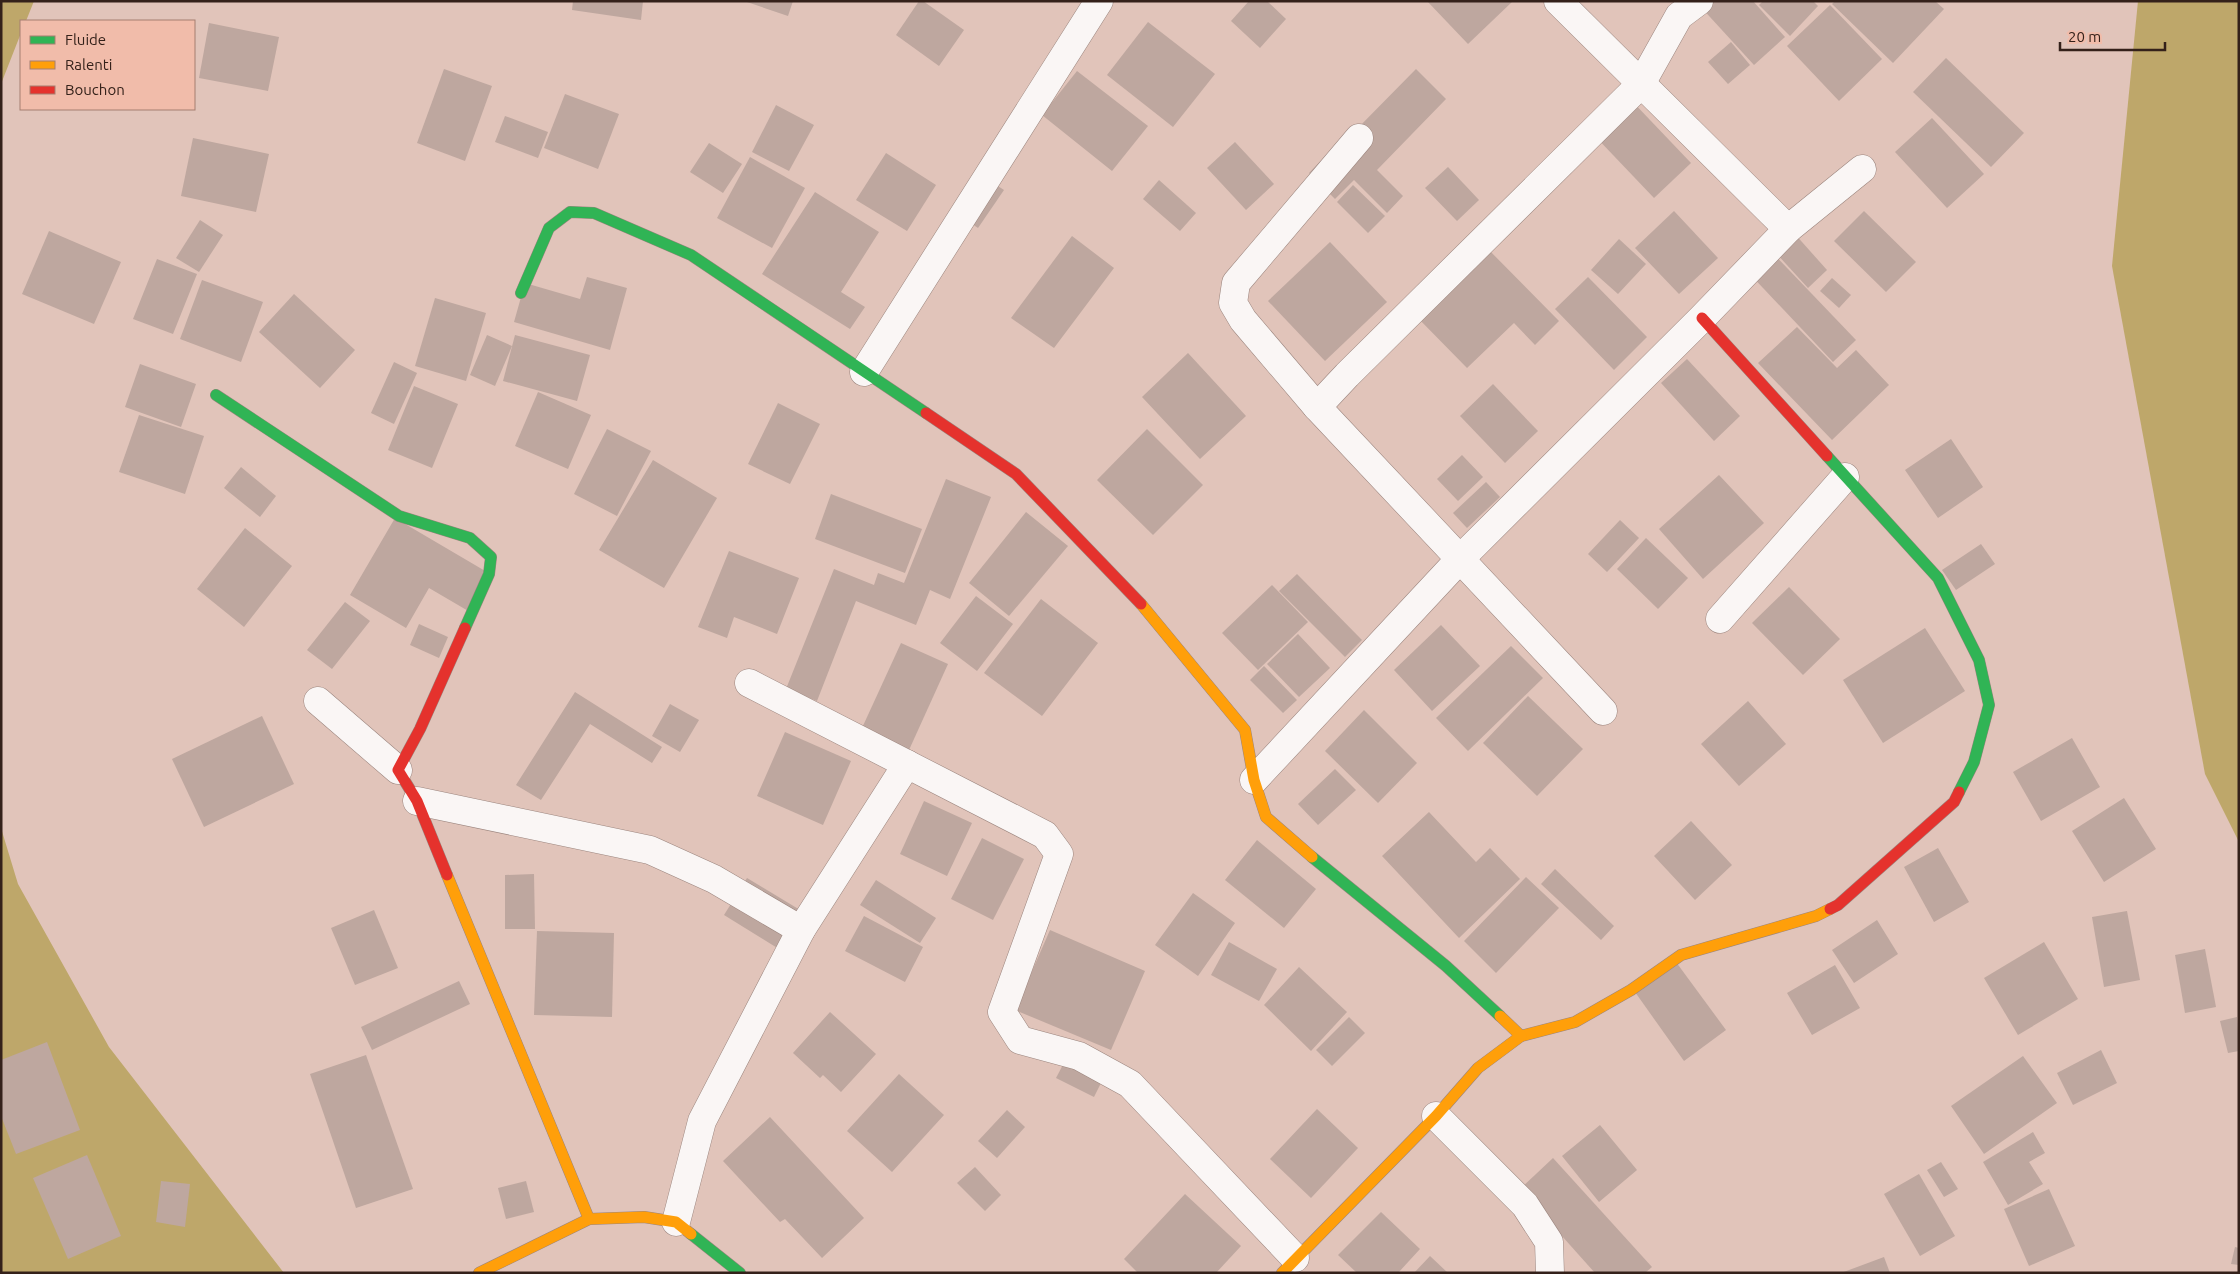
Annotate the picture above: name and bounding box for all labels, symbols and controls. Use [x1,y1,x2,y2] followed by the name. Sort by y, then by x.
[20,20,195,110] legend
[2060,20,2165,52] scale bar
[2068,28,2101,45] text: 20 m
[65,31,106,48] text: Fluide
[65,56,112,73] text: Ralenti
[65,81,125,98] text: Bouchon

